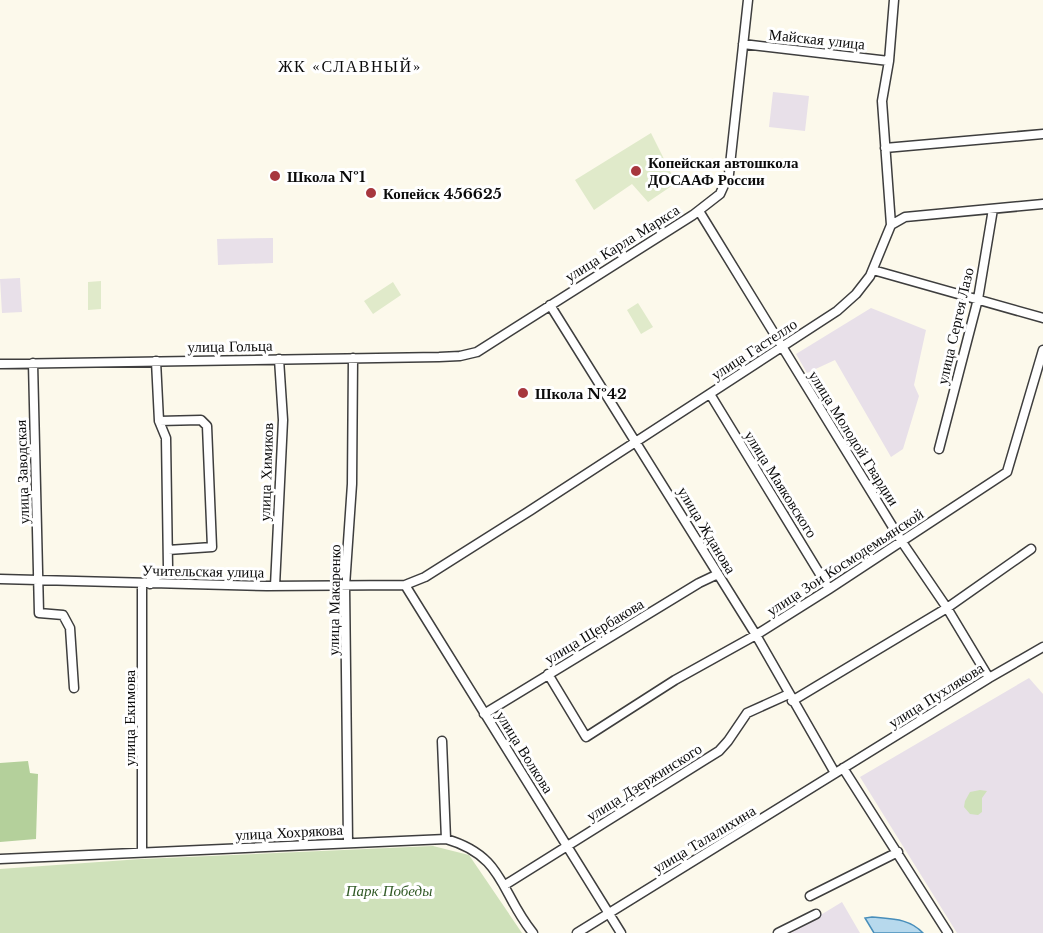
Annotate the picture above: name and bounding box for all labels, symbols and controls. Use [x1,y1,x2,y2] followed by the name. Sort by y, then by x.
[768,25,866,54] street label: Майская улица
[278,56,422,76] district label: ЖК «СЛАВНЫЙ»
[648,153,799,189] place label: Копейская автошкола ДОСААФ России
[629,164,643,178] marker: Копейская автошкола ДОСААФ России
[287,167,366,186] place label: Школа №1
[268,169,282,183] marker: Школа №1
[383,184,502,203] place label: Копейск 456625
[364,186,378,200] marker: Копейск 456625
[561,200,683,286] street label: улица Карла Маркса
[932,266,978,386] street label: улица Сергея Лазо
[707,314,801,384] street label: улица Гастелло
[187,336,273,356] street label: улица Гольца
[805,367,903,509] street label: улица Молодой Гвардии
[535,384,627,403] place label: Школа №42
[516,386,530,400] marker: Школа №42
[11,419,33,525] street label: улица Заводская
[255,422,277,522] street label: улица Химиков
[740,427,822,541] street label: улица Маяковского
[674,483,741,577] street label: улица Жданова
[763,504,927,620] street label: улица Зои Космодемьянской
[324,544,344,656] street label: улица Макаренко
[142,560,265,582] street label: Учительская улица
[541,594,647,668] street label: улица Щербакова
[885,658,988,732] street label: улица Пухлякова
[120,669,139,766] street label: улица Екимова
[492,707,558,797] street label: улица Волкова
[583,739,705,825] street label: улица Дзержинского
[649,801,759,877] street label: улица Талалихина
[235,820,344,844] street label: улица Хохрякова
[345,881,432,900] park label: Парк Победы

